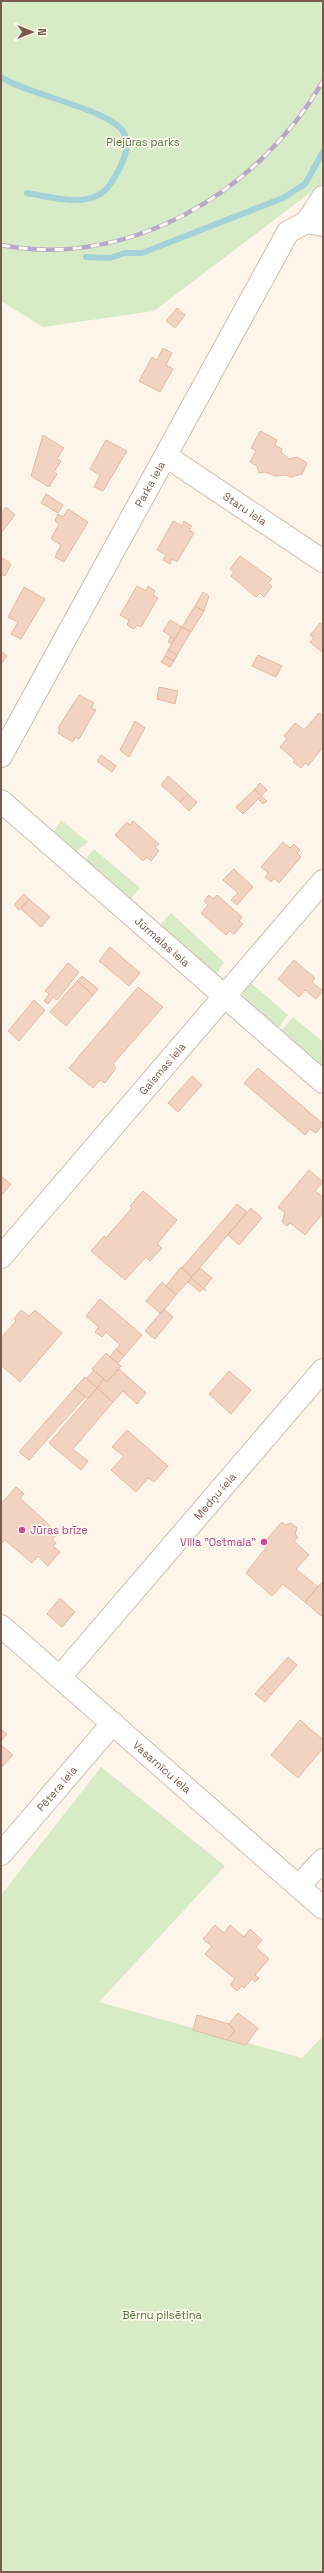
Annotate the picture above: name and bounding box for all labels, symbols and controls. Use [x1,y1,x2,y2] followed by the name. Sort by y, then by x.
[12,12,52,52] north arrow
[35,28,49,36] text: N
[106,135,180,149] park label: Piejūras parks
[132,458,168,509] street label: Parka iela
[220,489,270,529] street label: Staru iela
[132,914,193,970] street label: Jūrmalas iela
[136,1039,189,1098] street label: Gaismas iela
[191,1469,239,1523] street label: Medņu iela
[30,1523,88,1537] place label: Jūras brīze
[17,1525,27,1535] marker: Jūras brīze
[180,1535,256,1549] place label: Villa "Ostmala"
[259,1537,269,1547] marker: Villa "Ostmala"
[130,1738,194,1797] street label: Vasarnīcu iela
[34,1762,81,1814] street label: Pētera iela
[122,2308,202,2322] park label: Bērnu pilsētiņa

